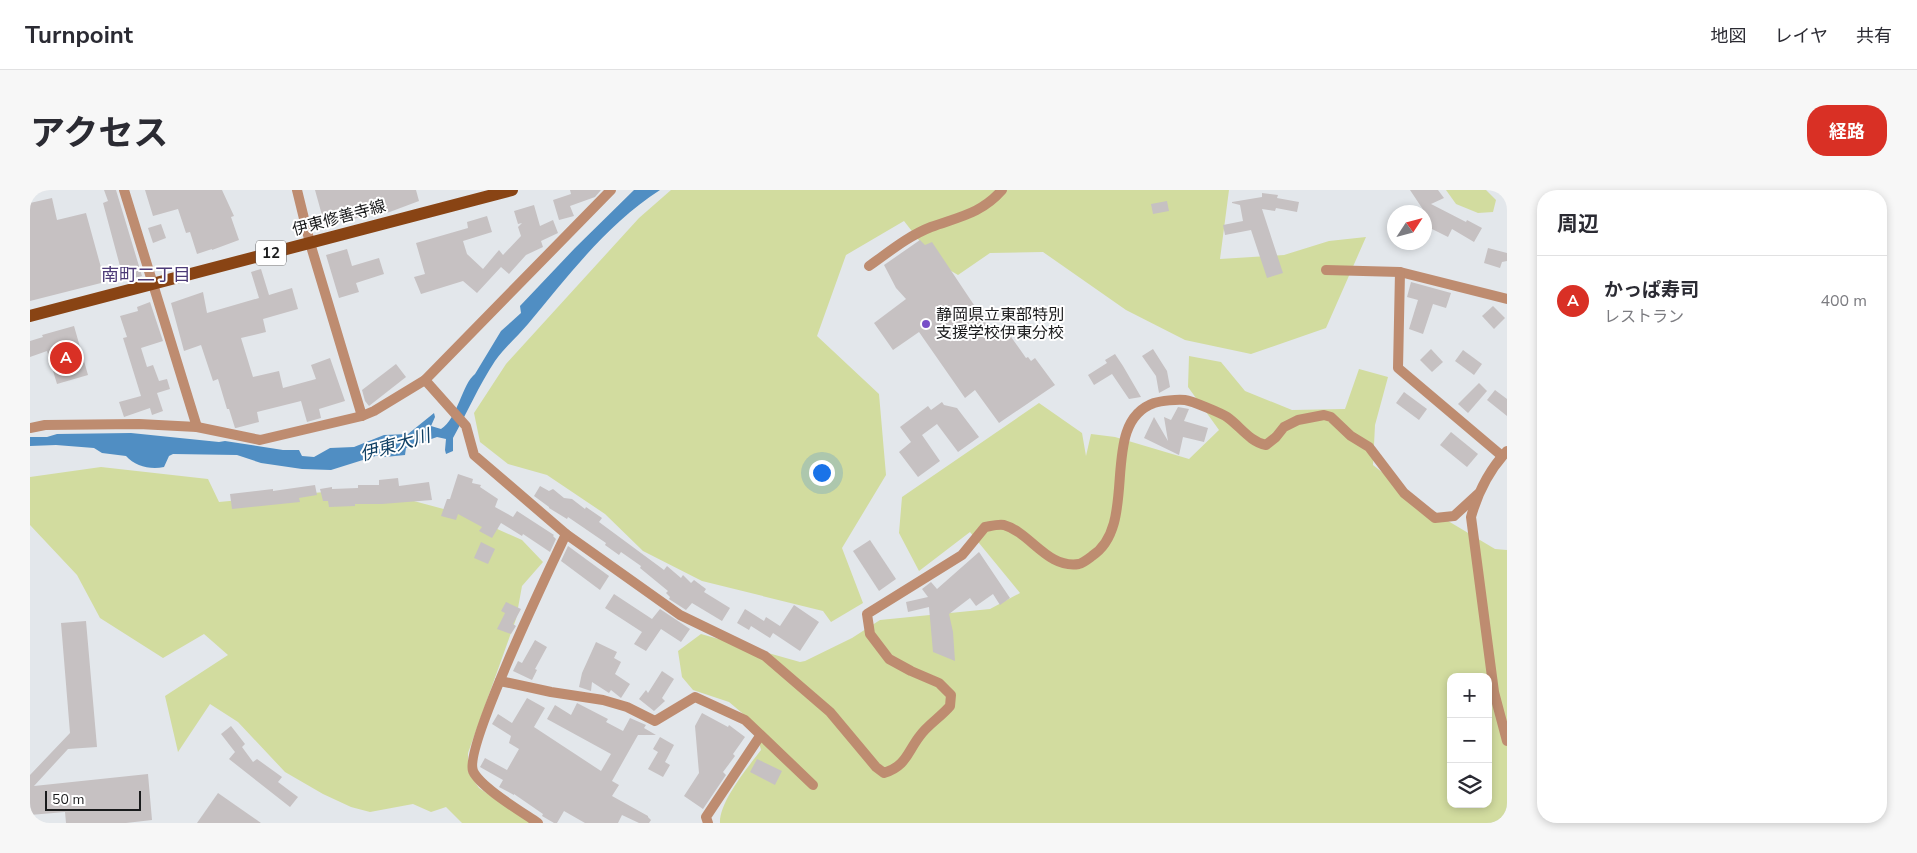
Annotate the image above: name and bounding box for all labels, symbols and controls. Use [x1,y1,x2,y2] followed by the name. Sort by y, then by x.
[25,19,133,51] text: Turnpoint
[1711,24,1747,48] text: 地図
[1775,24,1828,48] text: レイヤ
[1856,24,1892,48] text: 共有
[1807,105,1887,156] button: 経路
[30,110,168,157] text: アクセス
[290,195,388,241] street label: 伊東修善寺線
[1387,205,1432,250] north arrow
[1557,210,1599,238] text: 周辺
[256,240,286,266] road number: 12
[101,263,191,287] district label: 南町二丁目
[1604,277,1699,303] text: かっぱ寿司
[1567,290,1579,312] text: A
[1820,290,1867,312] text: 400 m
[936,304,1064,344] place label: 静岡県立東部特別 支援学校伊東分校
[1604,306,1684,328] text: レストラン
[920,318,932,330] marker: 静岡県立東部特別 支援学校伊東分校
[50,339,82,377] pin: A
[357,423,435,466] water label: 伊東大川
[809,460,835,486] your location
[1447,673,1492,808] map controls
[1447,673,1492,718] button: +
[1447,718,1492,763] button: −
[1447,763,1492,808] button: layers
[45,788,141,811] scale bar
[52,790,84,809] text: 50 m

